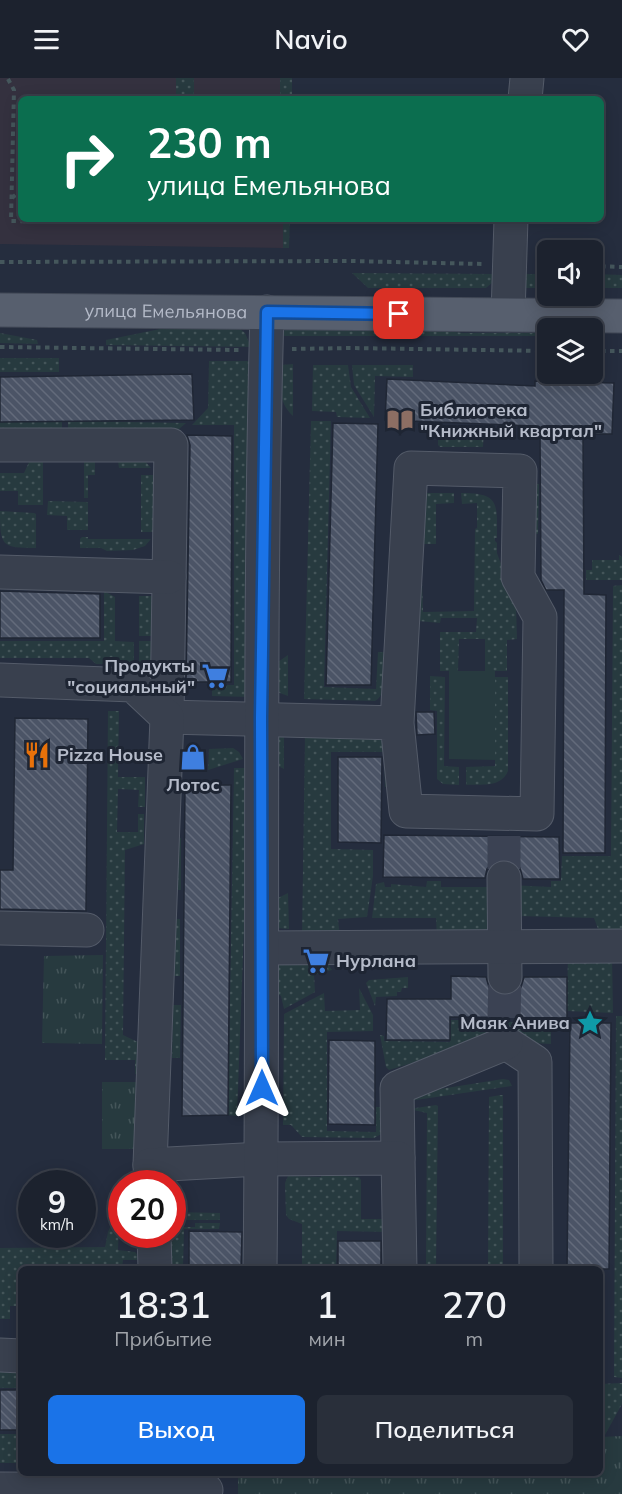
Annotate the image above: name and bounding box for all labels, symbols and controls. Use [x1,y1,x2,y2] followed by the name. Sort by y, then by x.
[274,22,348,56] text: Navio
[30,23,63,56] icon: menu
[559,23,592,56] icon: heart
[147,116,272,169] text: 230 m
[48,120,126,198] icon: right
[147,168,391,202] text: улица Емельянова
[537,240,603,384] map controls
[537,240,603,306] button: sound
[373,288,424,339] pin
[382,297,415,330] icon: arrive
[85,299,247,323] street label: улица Емельянова
[537,318,603,384] button: layers
[420,398,602,442] place label: Библиотека "Книжный квартал"
[385,405,415,435] library icon: Библиотека "Книжный квартал"
[67,654,195,698] place label: Продукты "социальный"
[200,661,230,691] supermarket icon: Продукты "социальный"
[22,740,52,770] restaurant icon: Pizza House
[178,742,208,772] shop icon: Лотос
[57,743,163,766] place label: Pizza House
[166,773,220,796] place label: Лотос
[301,946,331,976] supermarket icon: Нурлана
[336,949,416,972] place label: Нурлана
[575,1008,605,1038] place icon: Маяк Анива
[460,1011,570,1034] place label: Маяк Анива
[230,1056,294,1120] position arrow
[108,1170,186,1248] speed limit sign: 20
[48,1183,66,1221] text: 9
[40,1215,74,1234] text: km/h
[116,1282,211,1327] text: 18:31
[316,1282,338,1327] text: 1
[442,1282,507,1327] text: 270
[114,1326,212,1351] text: Прибытие
[308,1326,346,1351] text: мин
[466,1326,483,1351] text: m
[48,1395,305,1464] button: Выход
[317,1395,573,1464] button: Поделиться

